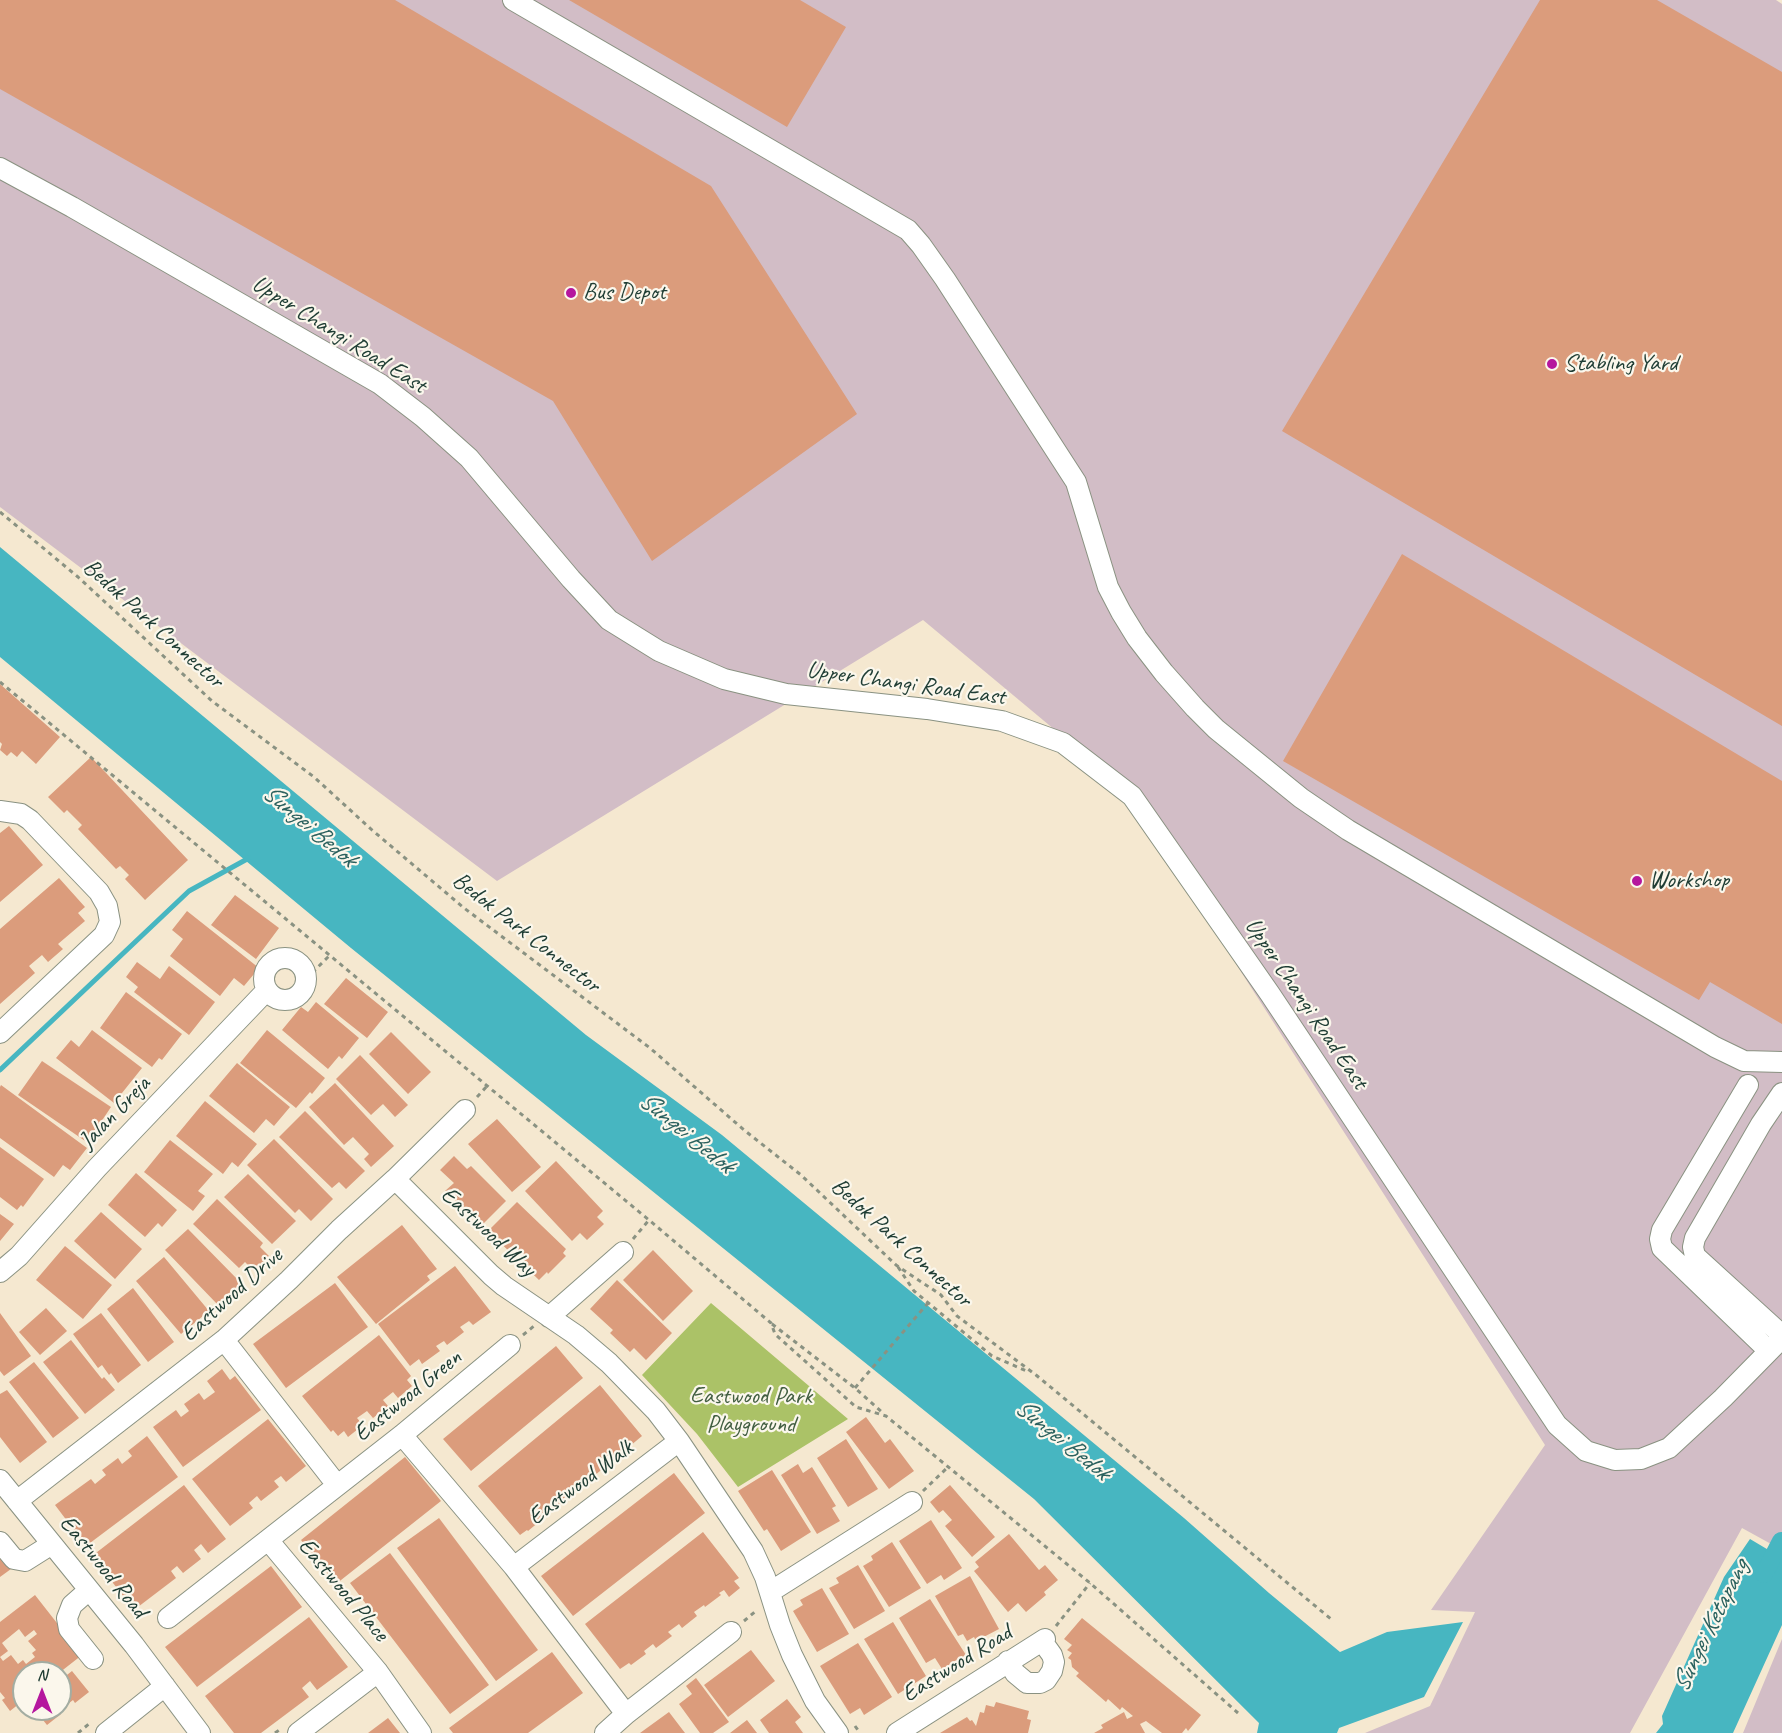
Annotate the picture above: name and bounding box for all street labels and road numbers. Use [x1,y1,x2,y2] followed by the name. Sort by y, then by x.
[247,270,431,400] street label: Upper Changi Road East
[77,553,229,695] street label: Bedok Park Connector
[805,656,1007,712] street label: Upper Changi Road East
[446,866,606,1000] street label: Bedok Park Connector
[1238,913,1374,1095] street label: Upper Changi Road East
[73,1070,157,1156] street label: Jalan Greja
[825,1172,977,1314] street label: Bedok Park Connector
[435,1181,541,1283] street label: Eastwood Way
[175,1242,289,1348] street label: Eastwood Drive
[348,1344,468,1448] street label: Eastwood Green
[523,1434,639,1532] street label: Eastwood Walk
[53,1510,153,1624] street label: Eastwood Road
[291,1532,395,1648] street label: Eastwood Place
[897,1619,1017,1709] street label: Eastwood Road

